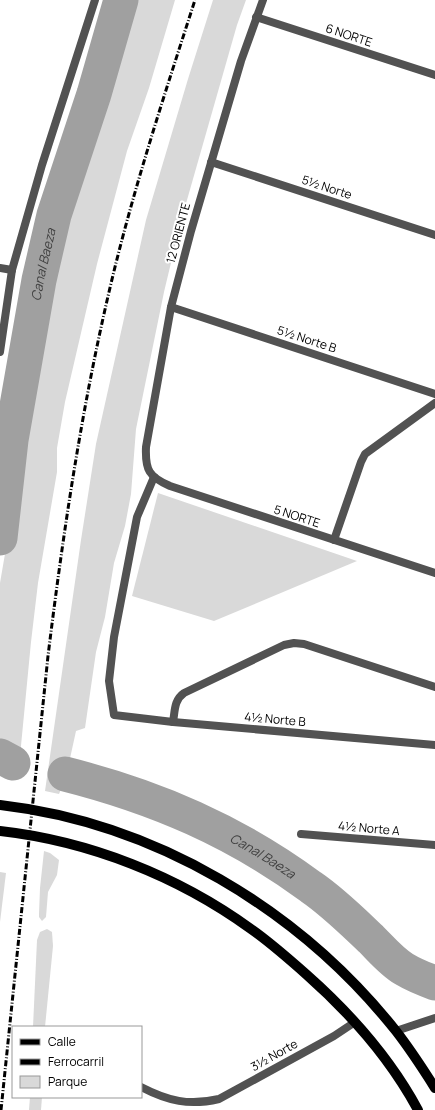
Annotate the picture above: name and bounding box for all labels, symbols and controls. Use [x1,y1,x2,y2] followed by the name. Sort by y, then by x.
[323,19,375,51] street label: 6 NORTE
[300,171,354,203] street label: 5½ Norte
[162,201,194,265] street label: 12 ORIENTE
[27,226,60,302] water label: Canal Baeza
[275,321,339,357] street label: 5½ Norte B
[272,501,323,532] street label: 5 NORTE
[244,708,306,730] street label: 4½ Norte B
[337,817,401,839] street label: 4½ Norte A
[227,829,300,883] water label: Canal Baeza
[12,1026,142,1098] legend
[48,1033,76,1050] text: Calle
[247,1035,301,1075] street label: 3½ Norte
[48,1053,104,1070] text: Ferrocarril
[48,1073,87,1090] text: Parque

